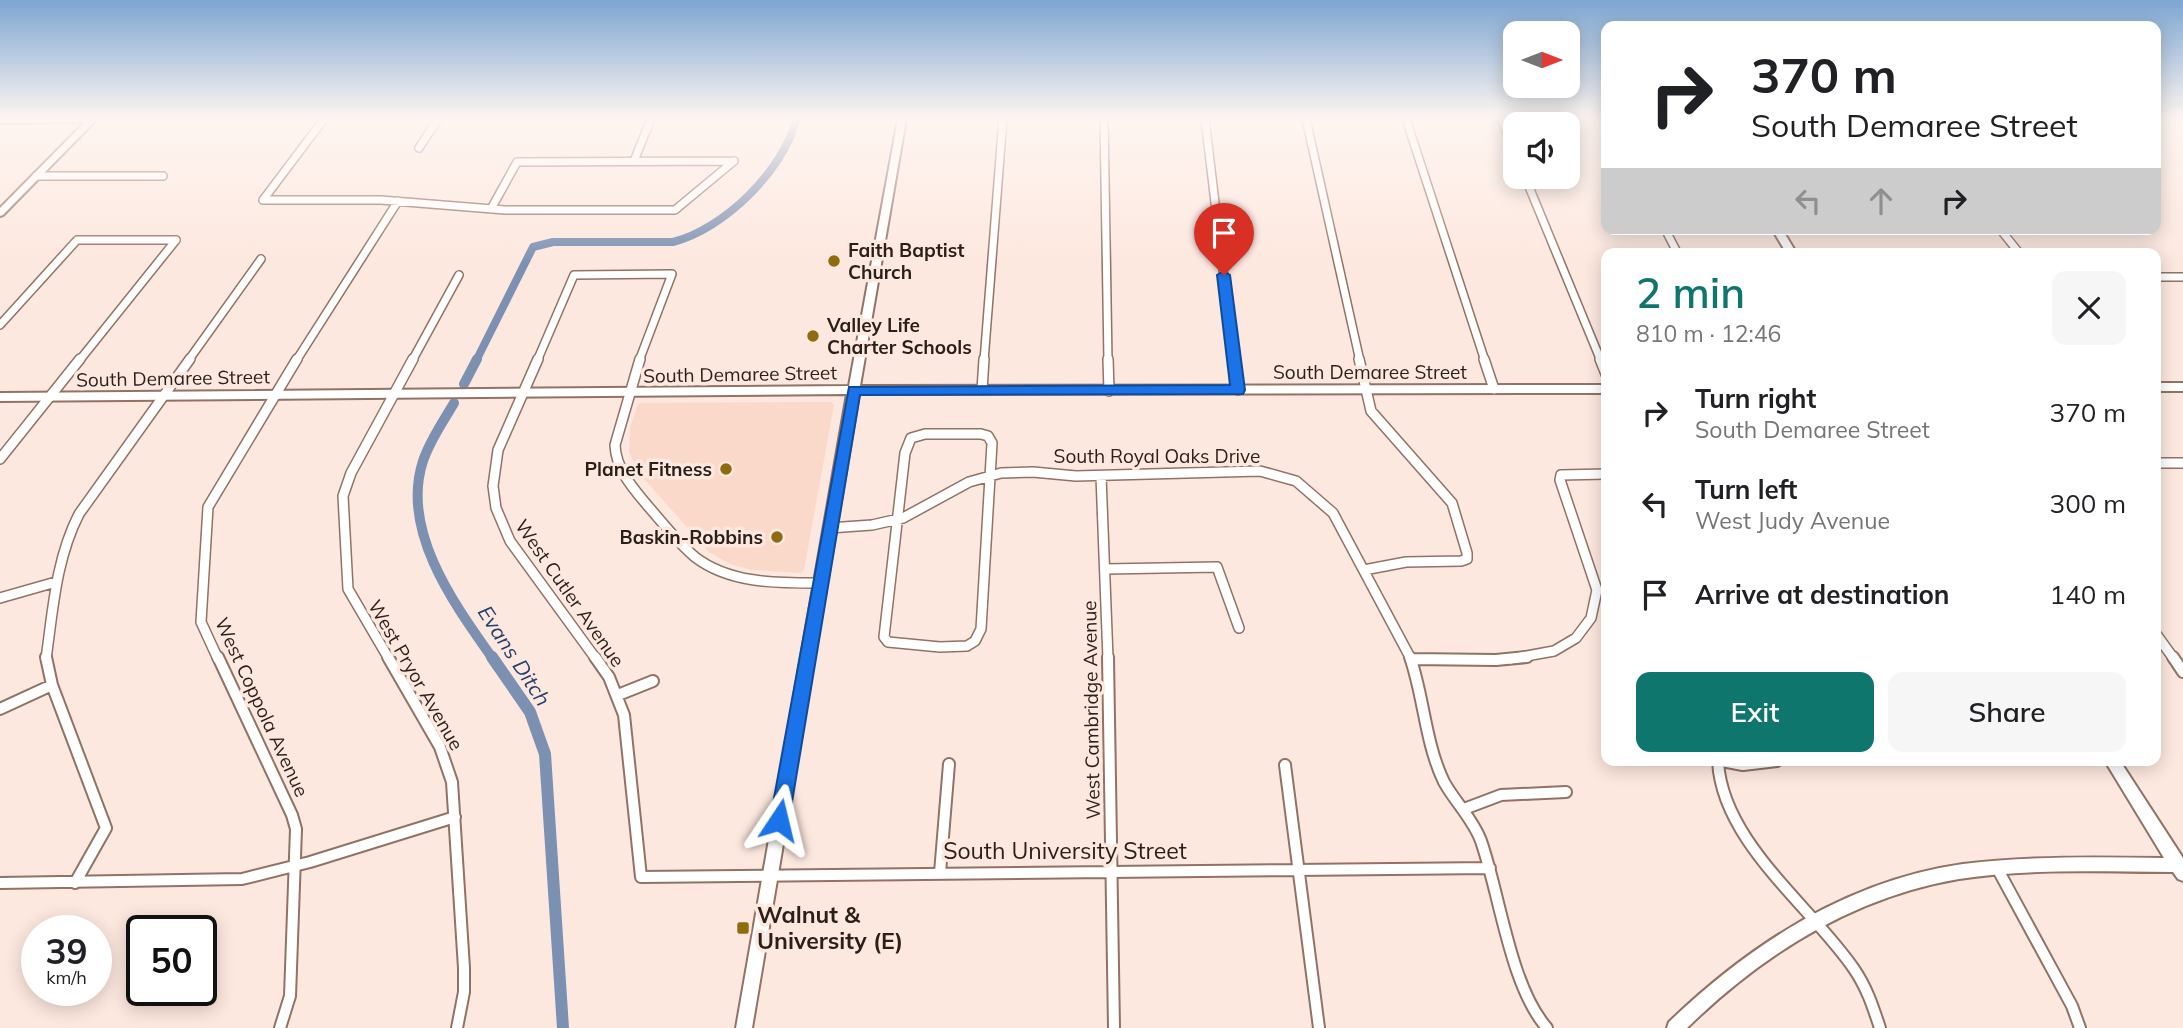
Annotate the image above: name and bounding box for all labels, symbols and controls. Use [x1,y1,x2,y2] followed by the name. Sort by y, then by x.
[1503,21,1580,98] north arrow
[1503,21,1580,189] map controls
[1751,44,1897,105] text: 370 m
[1636,49,1727,140] icon: right
[1751,105,2078,145] text: South Demaree Street
[1503,112,1580,189] button: sound
[1789,182,1827,220] icon: left
[1862,182,1900,220] icon: ahead
[1935,182,1973,220] icon: right
[1194,203,1254,275] pin
[1205,214,1243,252] icon: arrive
[848,238,964,284] place label: Faith Baptist Church
[826,253,842,269] marker: Faith Baptist Church
[1636,266,1745,319] text: 2 min
[2052,271,2126,345] button: close
[826,313,972,359] place label: Valley Life Charter Schools
[1636,319,1781,348] text: 810 m · 12:46
[805,328,821,344] marker: Valley Life Charter Schools
[643,360,838,388] street label: South Demaree Street
[1273,360,1467,384] street label: South Demaree Street
[76,364,271,392] street label: South Demaree Street
[1695,382,1816,415] text: Turn right
[1636,394,1674,432] icon: right
[2050,396,2126,429] text: 370 m
[1695,415,1930,444] text: South Demaree Street
[1054,444,1260,468] street label: South Royal Oaks Drive
[584,457,712,481] place label: Planet Fitness
[718,461,734,477] marker: Planet Fitness
[1695,473,1797,506] text: Turn left
[1636,485,1674,523] icon: left
[2050,487,2126,520] text: 300 m
[1695,506,1890,535] text: West Judy Avenue
[510,515,630,671] street label: West Cutler Avenue
[620,525,763,549] place label: Baskin-Robbins
[769,529,785,545] marker: Baskin-Robbins
[1636,576,1674,614] icon: arrive
[1695,578,1950,611] text: Arrive at destination
[2050,578,2126,611] text: 140 m
[363,595,469,755] street label: West Pryor Avenue
[473,600,557,711] water label: Evans Ditch
[1077,600,1105,820] street label: West Cambridge Avenue
[210,613,314,801] street label: West Coppola Avenue
[1636,672,1874,752] button: Exit
[1888,672,2126,752] button: Share
[742,783,816,857] position arrow
[943,836,1187,865] street label: South University Street
[757,900,903,955] place label: Walnut & University (E)
[126,915,217,1006] speed limit sign: 50
[735,920,751,936] marker: Walnut & University (E)
[45,929,88,973] text: 39
[46,966,87,989] text: km/h

